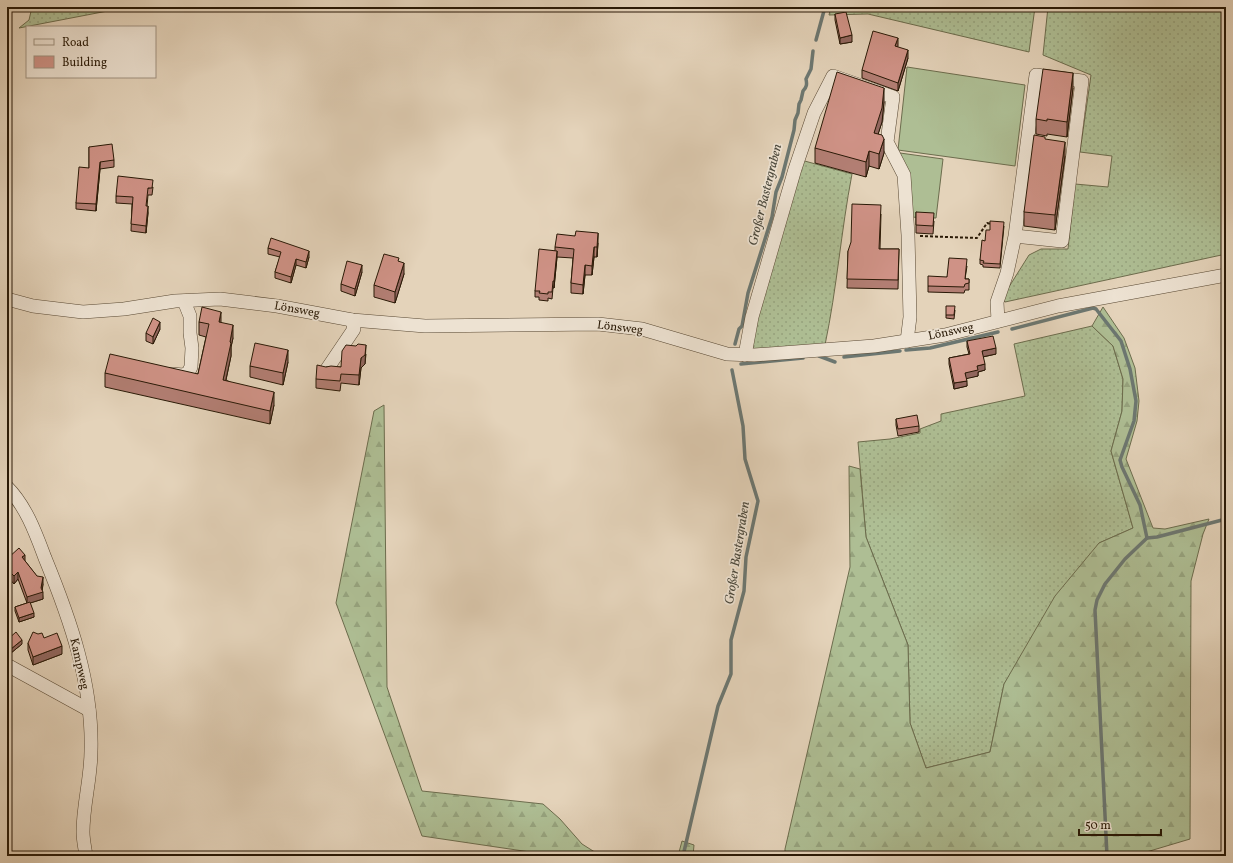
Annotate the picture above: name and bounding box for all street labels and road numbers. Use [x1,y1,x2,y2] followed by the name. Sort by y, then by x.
[273,298,321,322] street label: Lönsweg
[596,317,644,339] street label: Lönsweg
[927,319,975,345] street label: Lönsweg
[65,637,93,691] street label: Kampweg

